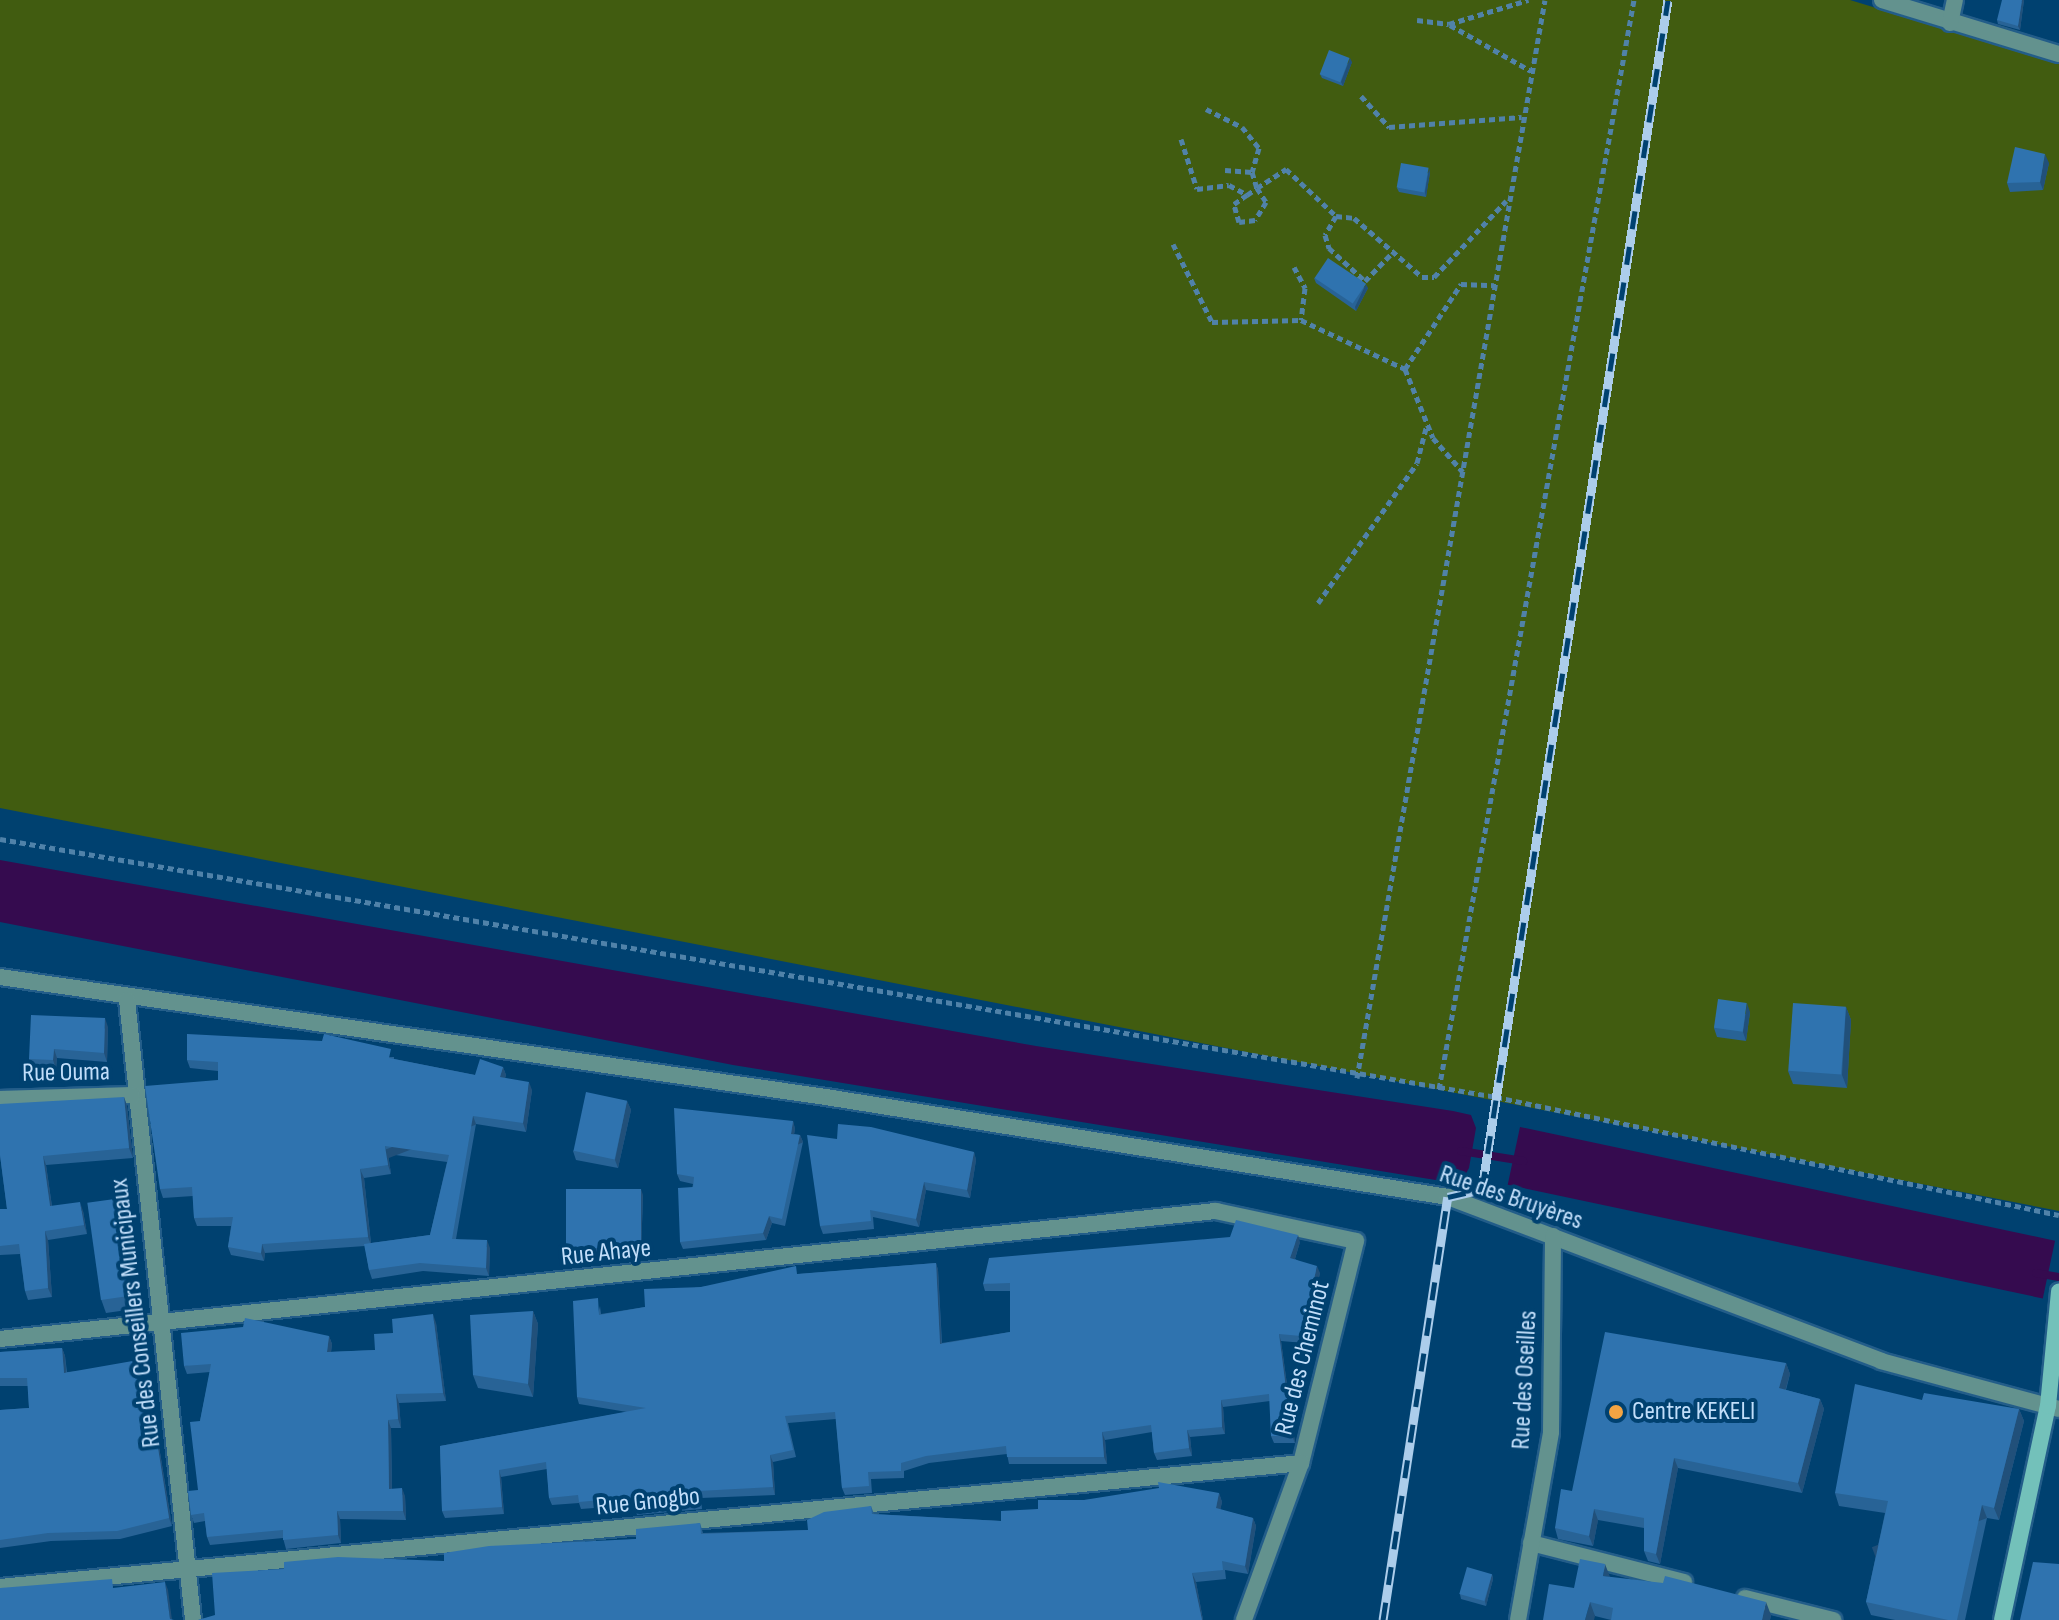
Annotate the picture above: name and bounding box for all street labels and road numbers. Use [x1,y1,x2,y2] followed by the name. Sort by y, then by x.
[22,1057,110,1089] street label: Rue Ouma
[1435,1159,1587,1237] street label: Rue des Bruyères
[104,1177,168,1449] street label: Rue des Conseillers Municipaux
[560,1233,652,1273] street label: Rue Ahaye
[1269,1278,1337,1438] street label: Rue des Cheminot
[1506,1310,1544,1450] street label: Rue des Oseilles
[595,1481,701,1523] street label: Rue Gnogbo

